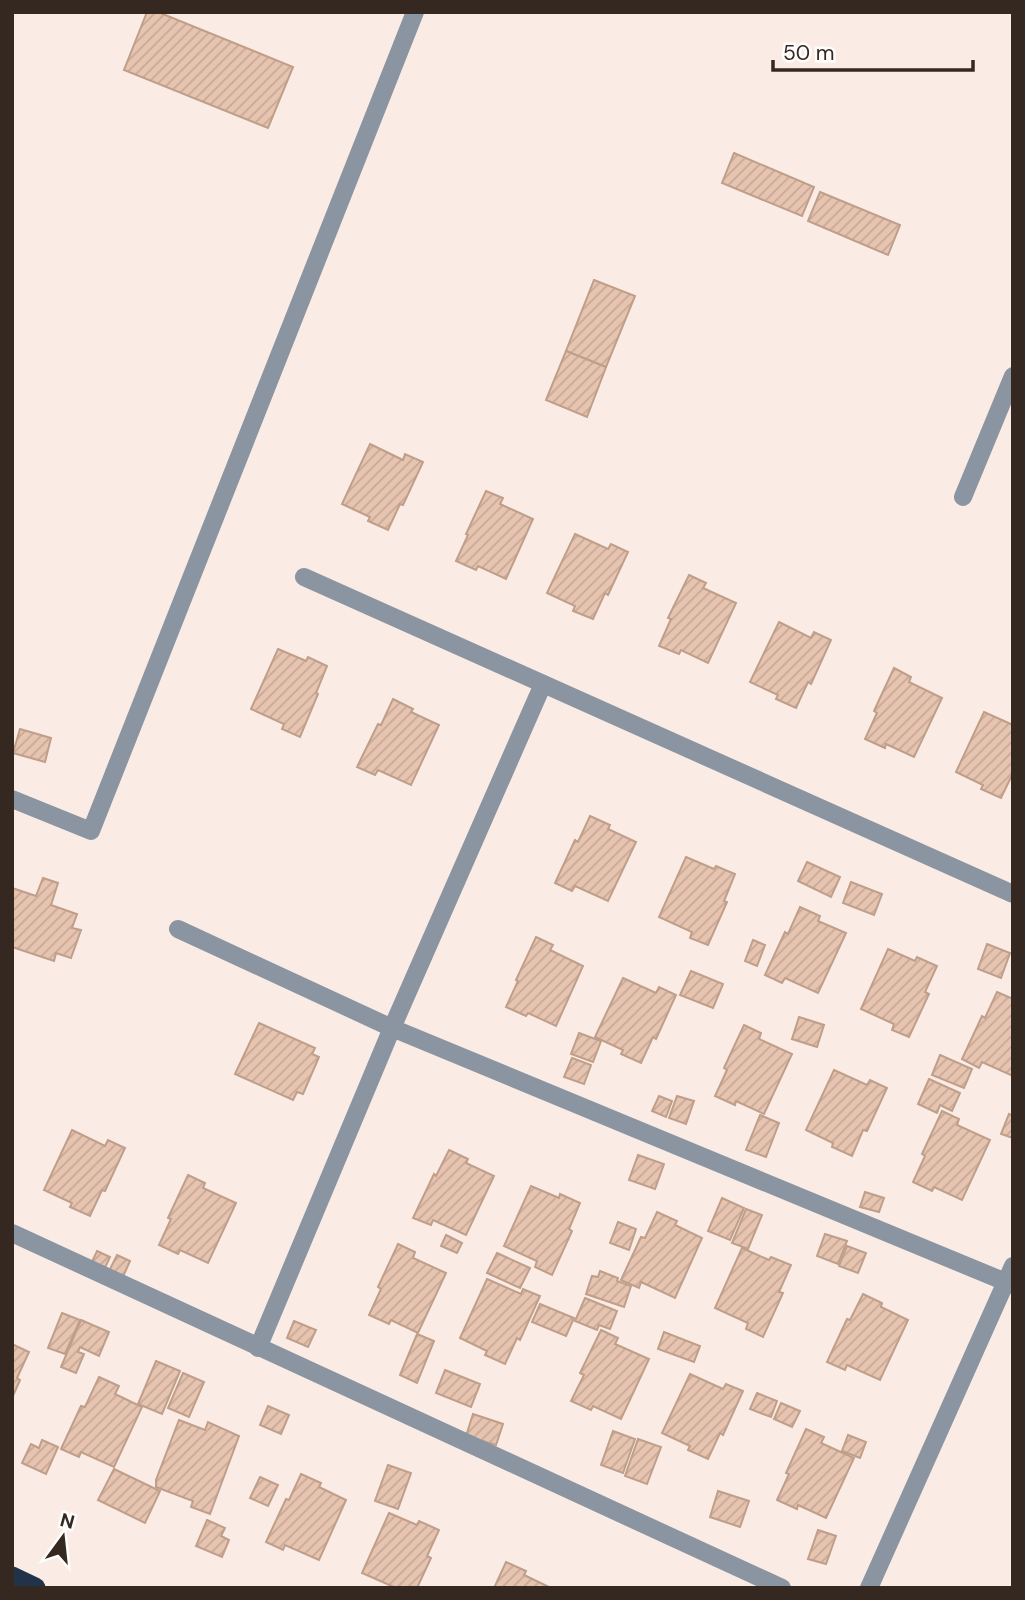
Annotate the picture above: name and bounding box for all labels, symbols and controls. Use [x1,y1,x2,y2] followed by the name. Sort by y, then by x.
[773,28,972,72] scale bar
[783,39,834,67] text: 50 m
[28,1502,98,1572] north arrow
[57,1507,77,1535] text: N

